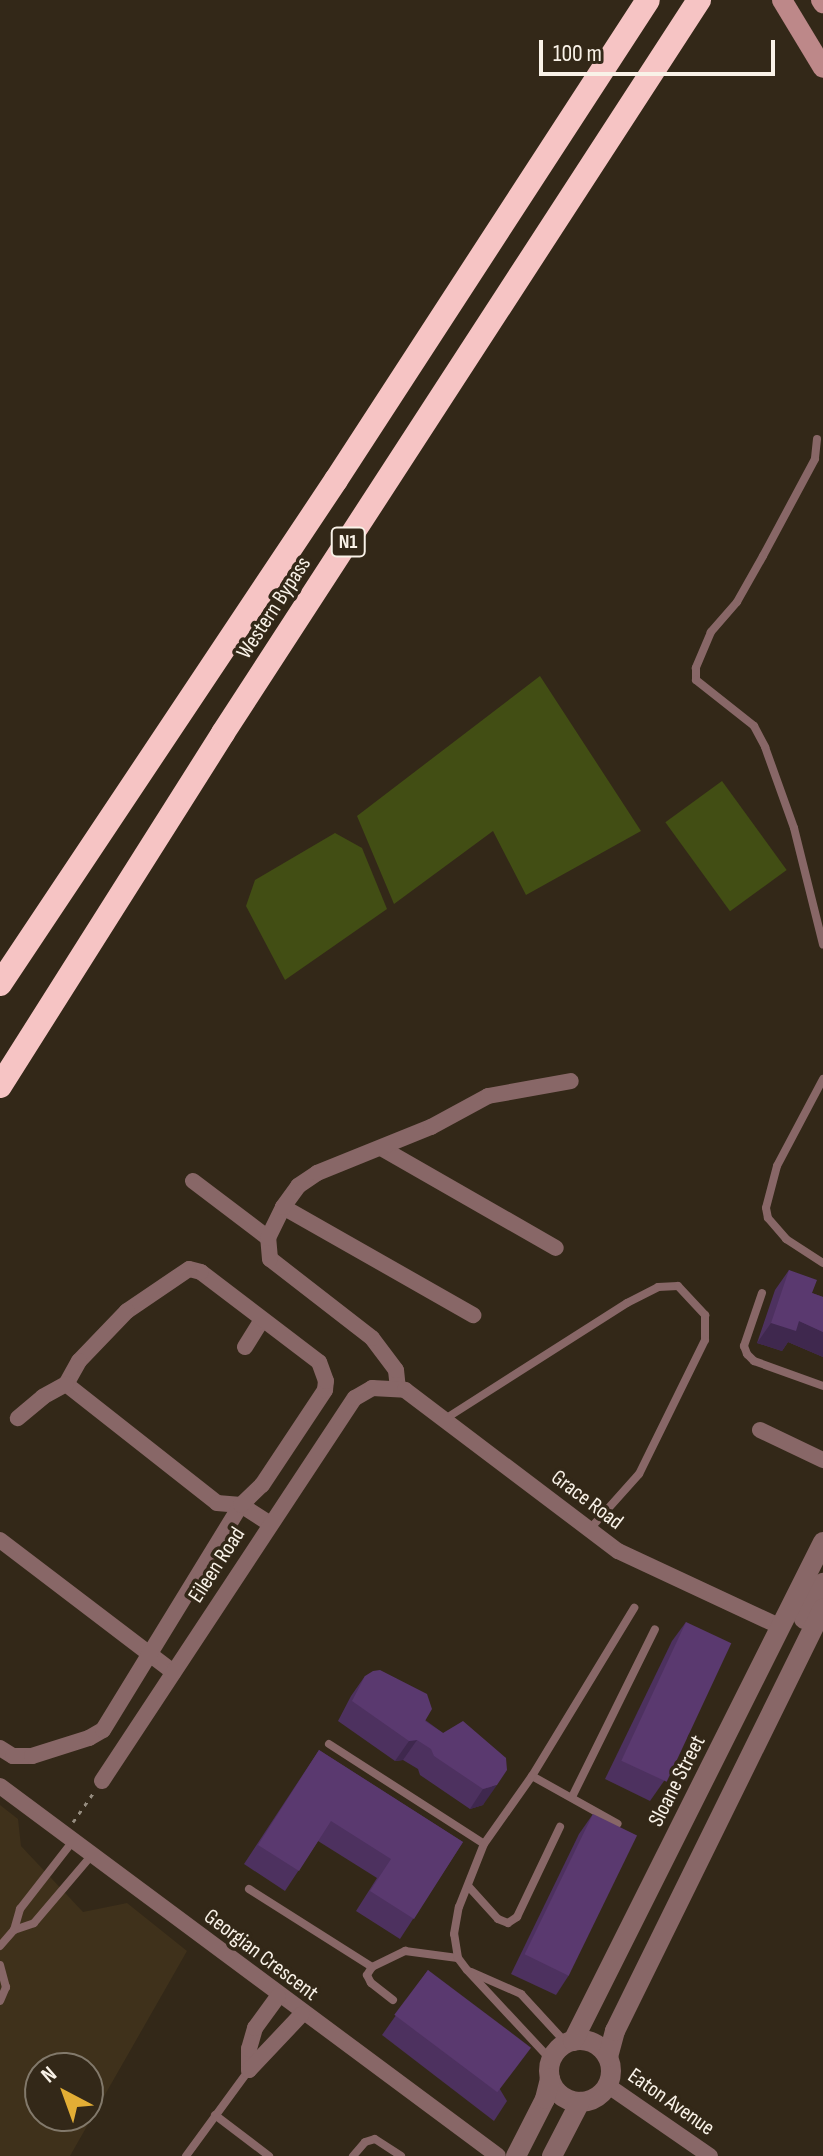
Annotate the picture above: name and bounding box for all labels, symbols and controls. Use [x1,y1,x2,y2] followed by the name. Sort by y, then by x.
[543,24,779,74] scale bar
[553,39,602,68] text: 100 m
[330,526,366,558] road number: N1
[231,552,317,664] street label: Western Bypass
[546,1464,628,1536] street label: Grace Road
[183,1522,251,1608] street label: Eileen Road
[643,1731,711,1831] street label: Sloane Street
[199,1904,323,2006] street label: Georgian Crescent
[24,2052,104,2132] north arrow
[36,2061,63,2089] text: N
[623,2063,719,2141] street label: Eaton Avenue

